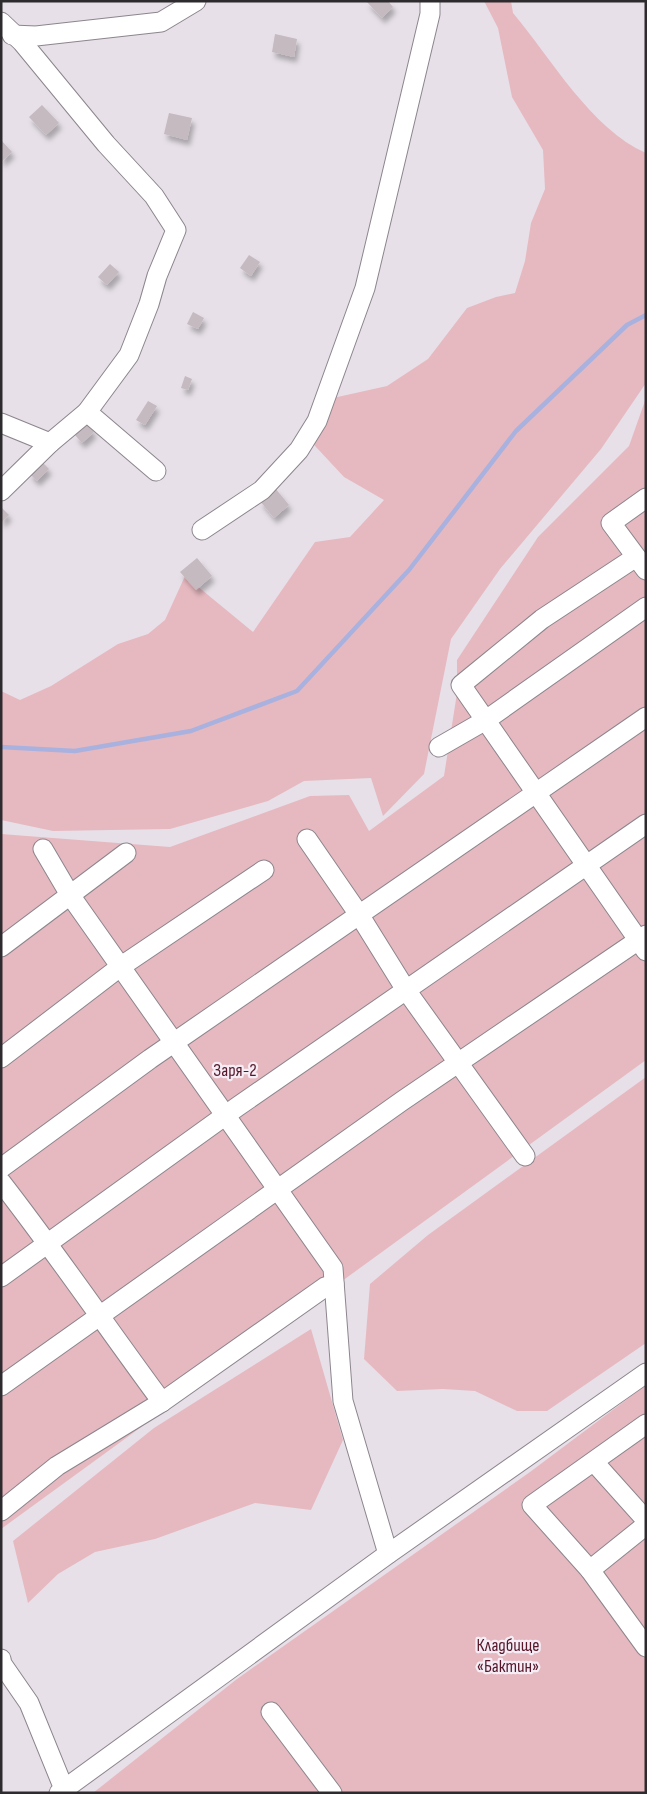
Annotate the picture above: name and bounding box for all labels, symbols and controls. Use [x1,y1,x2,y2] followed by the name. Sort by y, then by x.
[213,1060,257,1081] park label: Заря-2
[476,1635,540,1677] park label: Кладбище «Бактин»

